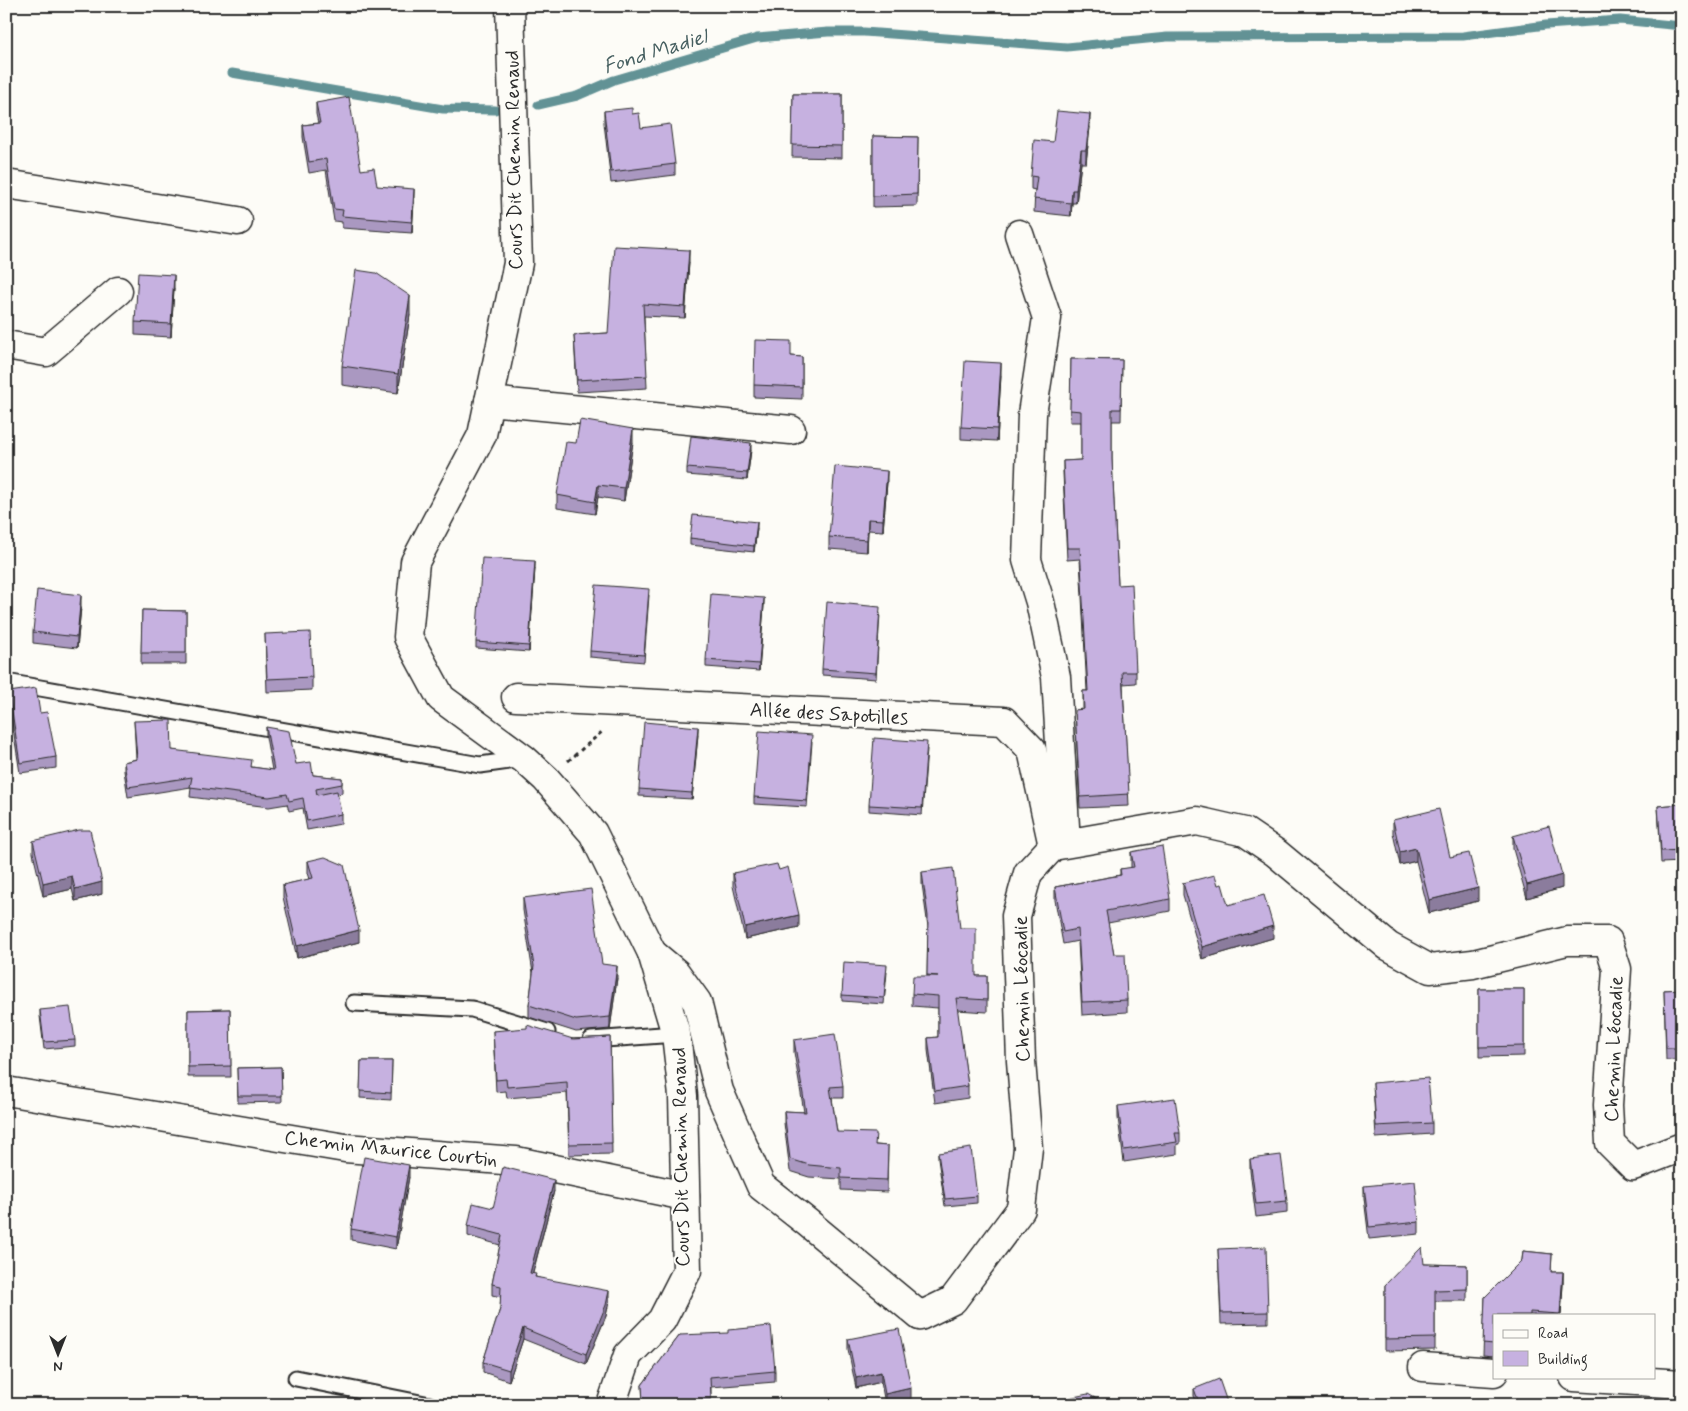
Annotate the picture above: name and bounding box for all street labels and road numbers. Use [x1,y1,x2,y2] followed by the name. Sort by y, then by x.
[499,50,530,270] street label: Cours Dit Chemin Renaud
[749,697,909,732] street label: Allée des Sapotilles
[1008,915,1037,1062] street label: Chemin Léocadie
[1598,975,1631,1123] street label: Chemin Léocadie
[666,1047,697,1267] street label: Cours Dit Chemin Renaud
[283,1125,499,1174] street label: Chemin Maurice Courtin

